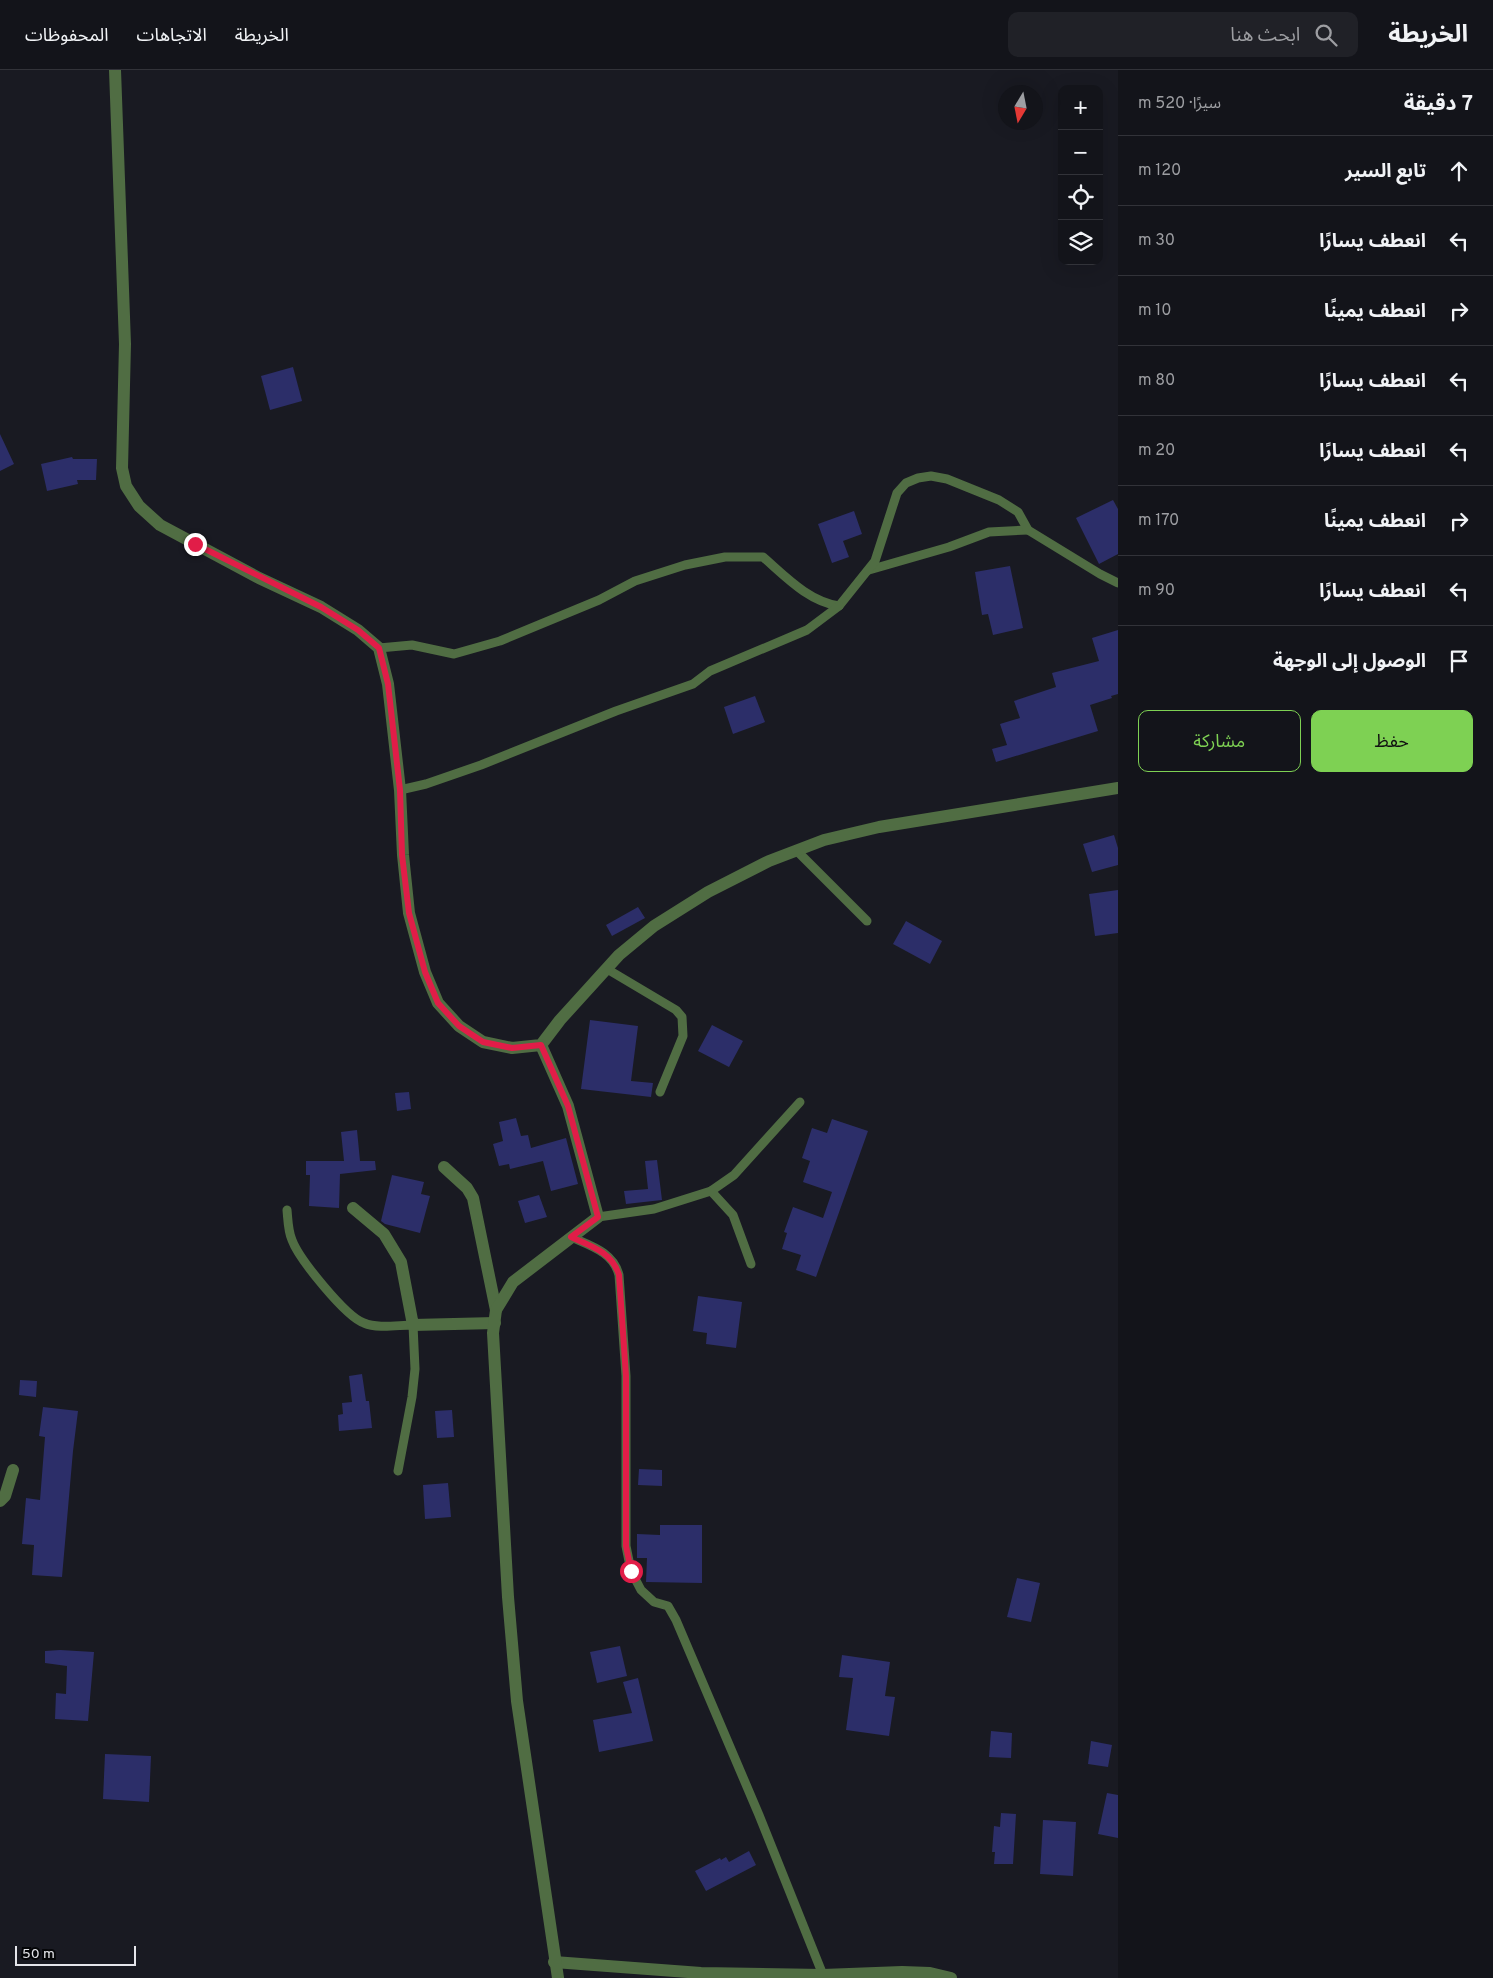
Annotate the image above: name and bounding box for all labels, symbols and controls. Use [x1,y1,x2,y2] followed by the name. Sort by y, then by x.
[1008,12,1358,57] search box
[1312,21,1340,49] icon: search
[1388,21,1468,51] text: الخريطة
[1230,24,1300,48] text: ابحث هنا
[25,25,109,48] text: المحفوظات
[137,25,207,48] text: الاتجاهات
[235,25,289,48] text: الخريطة
[998,85,1043,130] north arrow
[1058,85,1103,265] map controls
[1058,85,1103,130] button: +
[1404,91,1473,118] text: 7 دقيقة
[1138,94,1221,114] text: سيرًا · 520 m
[1058,130,1103,175] button: −
[1445,157,1473,185] icon: ahead
[1345,160,1426,184] text: تابع السير
[1138,161,1181,181] text: 120 m
[1058,175,1103,220] button: locate
[1058,220,1103,265] button: layers
[1445,227,1473,255] icon: left
[1319,230,1426,254] text: انعطف يسارًا
[1138,231,1175,251] text: 30 m
[1445,297,1473,325] icon: right
[1324,300,1426,324] text: انعطف يمينًا
[1138,301,1172,321] text: 10 m
[1445,367,1473,395] icon: left
[1319,370,1426,394] text: انعطف يسارًا
[1138,371,1175,391] text: 80 m
[1445,437,1473,465] icon: left
[1319,440,1426,464] text: انعطف يسارًا
[1138,441,1175,461] text: 20 m
[1445,507,1473,535] icon: right
[1324,510,1426,534] text: انعطف يمينًا
[1138,511,1179,531] text: 170 m
[184,533,207,556] route end
[1445,577,1473,605] icon: left
[1319,580,1426,604] text: انعطف يسارًا
[1138,581,1175,601] text: 90 m
[1445,647,1473,675] icon: arrive
[1273,650,1426,674] text: الوصول إلى الوجهة
[1138,710,1301,772] button: مشاركة
[1311,710,1473,772] button: حفظ
[620,1560,643,1583] route start
[15,1943,136,1966] scale bar
[22,1946,55,1963] text: 50 m

